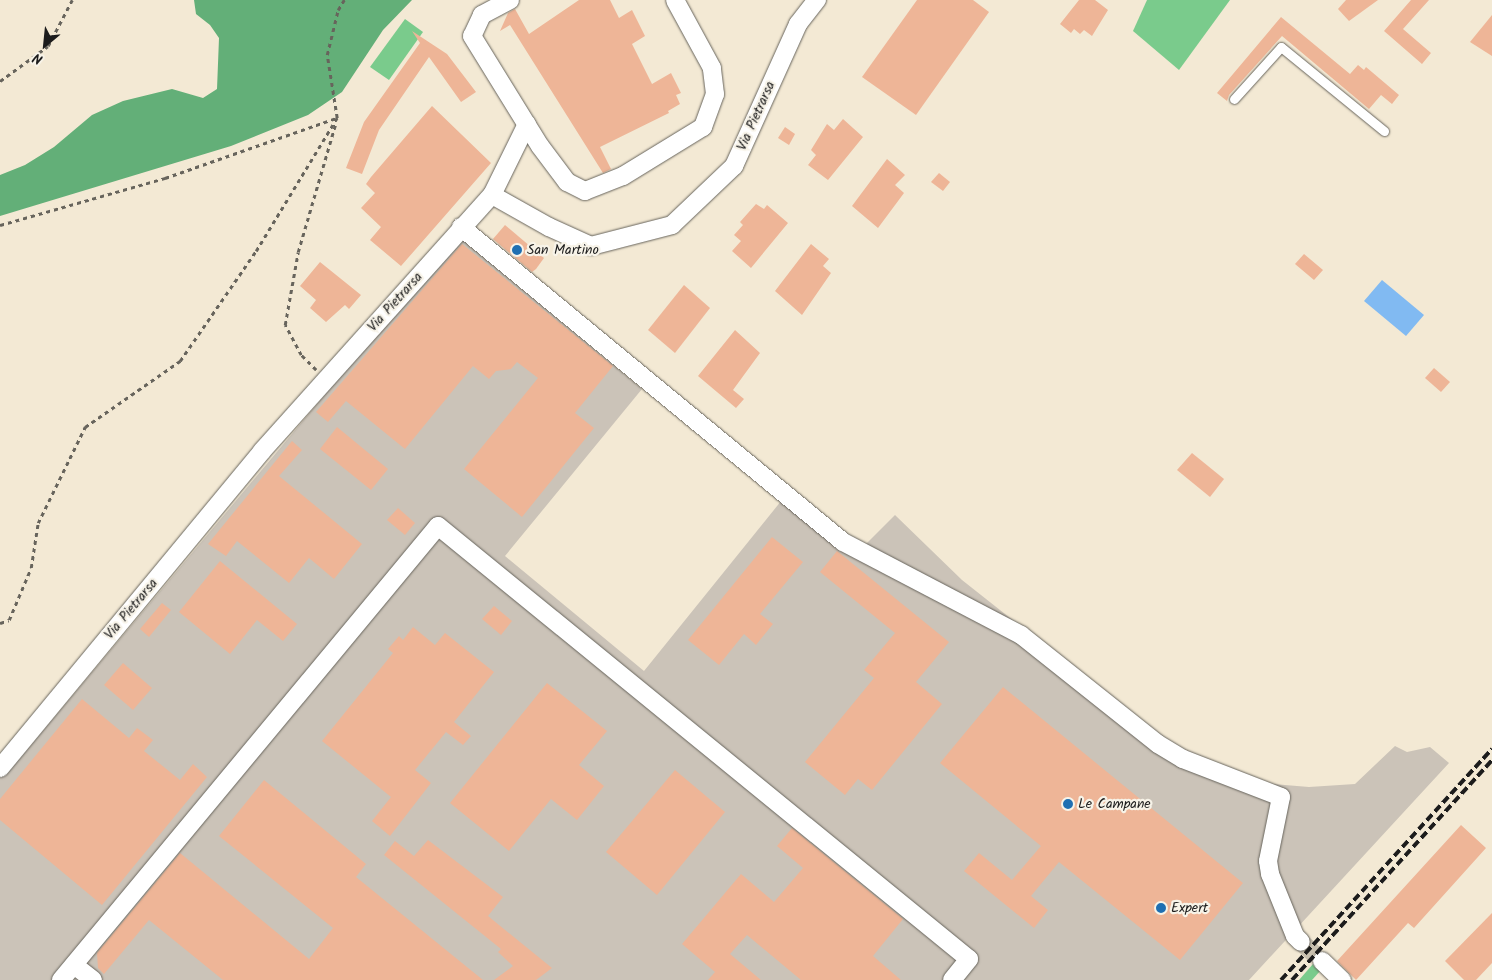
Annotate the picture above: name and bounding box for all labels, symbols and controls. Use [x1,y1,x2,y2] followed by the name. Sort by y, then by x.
[20,20,70,70] north arrow
[29,46,47,70] text: N
[733,79,779,153] street label: Via Pietrarsa
[527,242,599,258] place label: San Martino
[511,244,523,256] marker: San Martino
[364,269,426,335] street label: Via Pietrarsa
[101,575,161,643] street label: Via Pietrarsa
[1078,796,1151,812] place label: Le Campane
[1062,798,1074,810] marker: Le Campane
[1171,900,1208,916] place label: Expert
[1155,902,1167,914] marker: Expert

